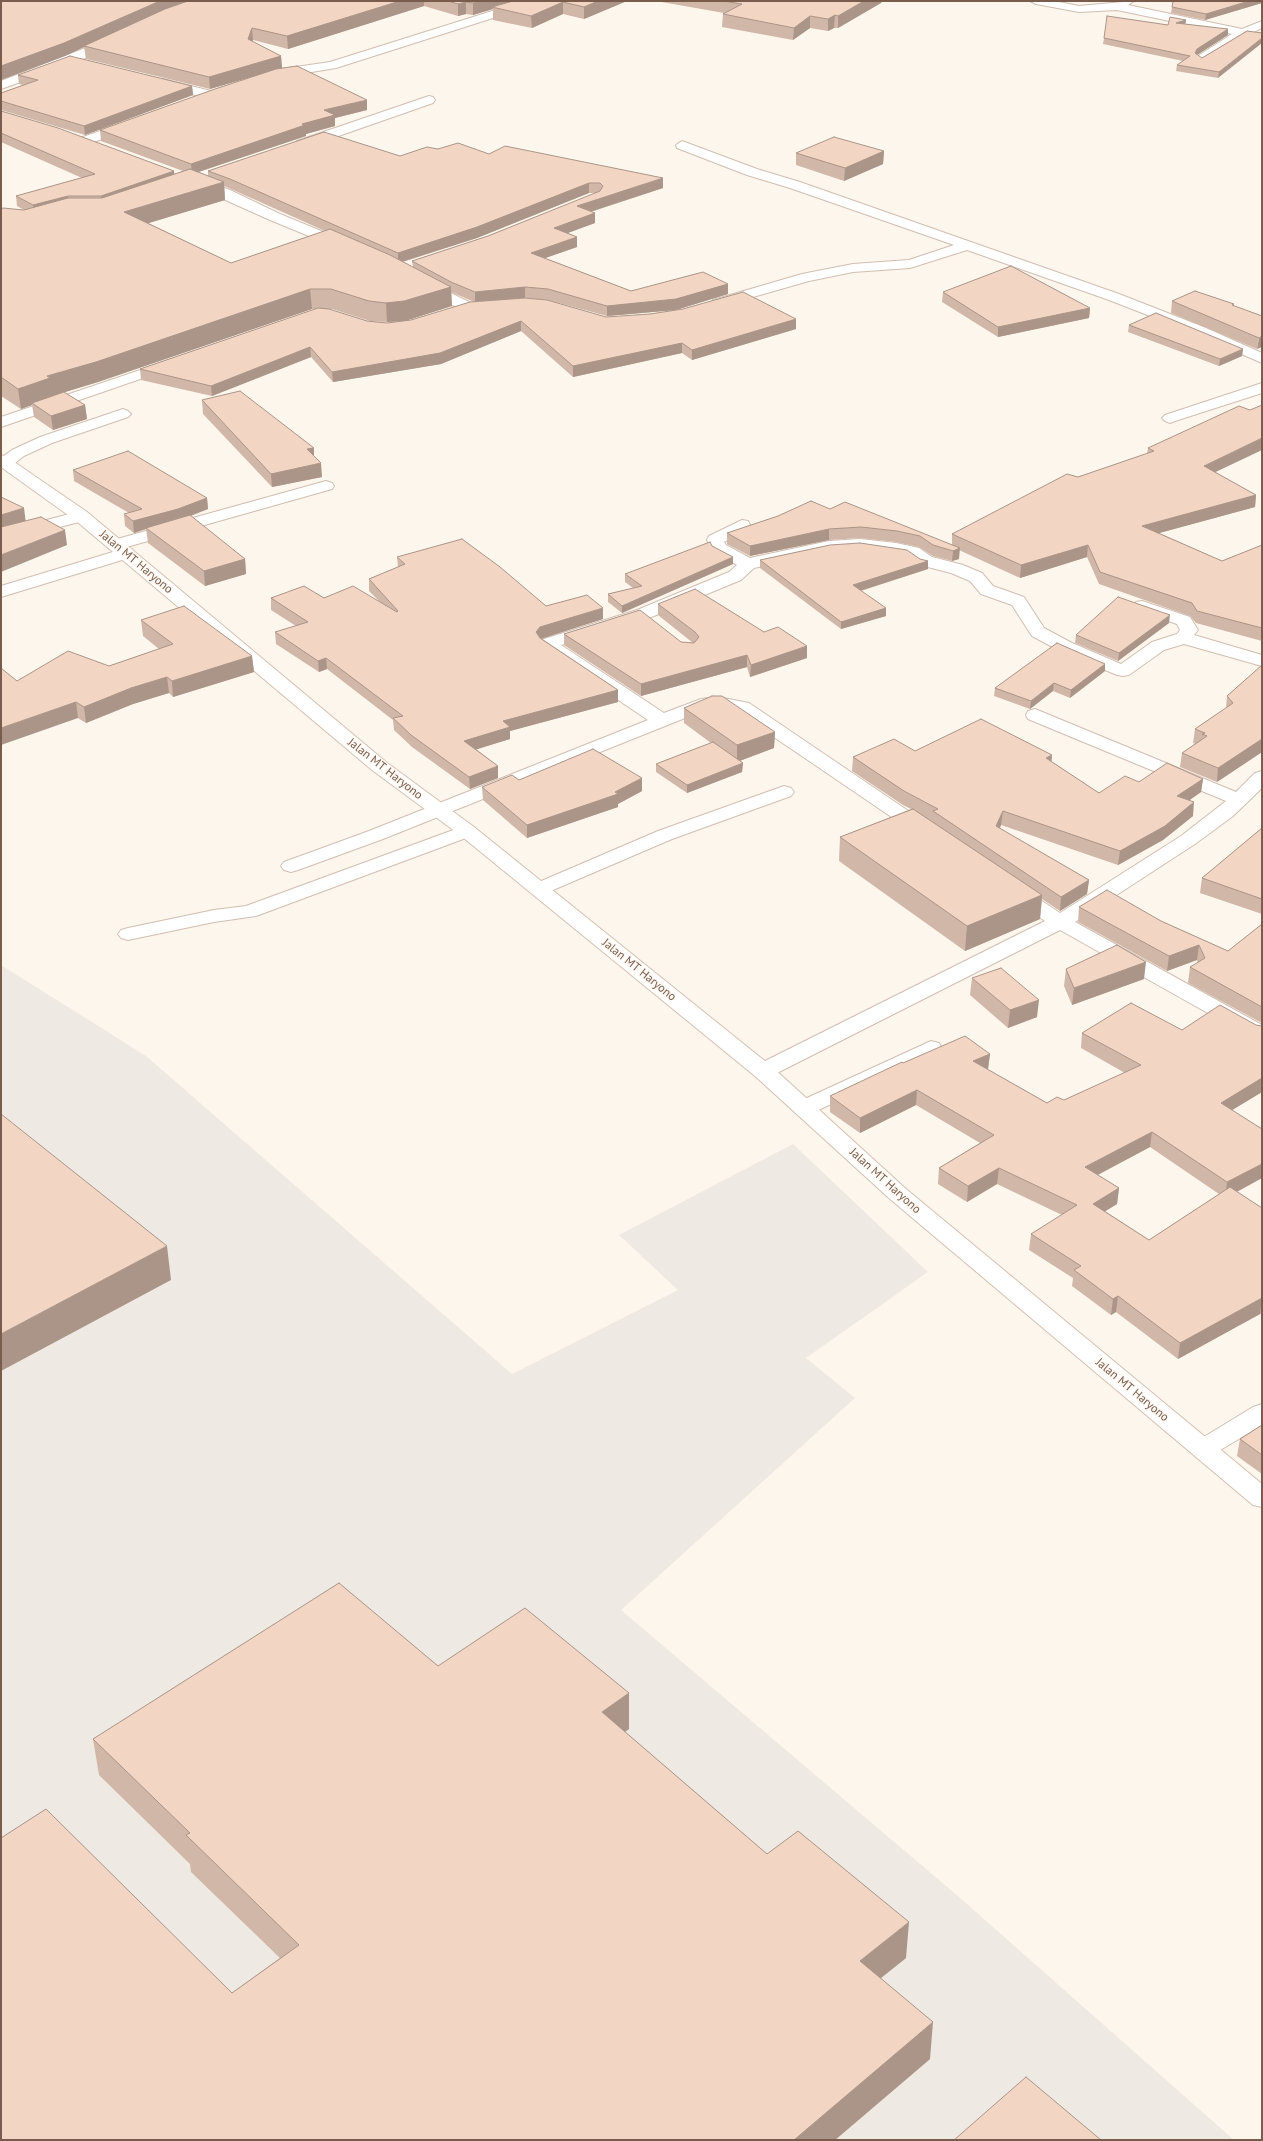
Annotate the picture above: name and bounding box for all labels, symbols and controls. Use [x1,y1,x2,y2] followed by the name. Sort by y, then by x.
[97,527,175,597] street label: Jalan MT Haryono
[345,735,425,803] street label: Jalan MT Haryono
[599,936,679,1004] street label: Jalan MT Haryono
[846,1145,924,1217] street label: Jalan MT Haryono
[1093,1355,1171,1425] street label: Jalan MT Haryono

